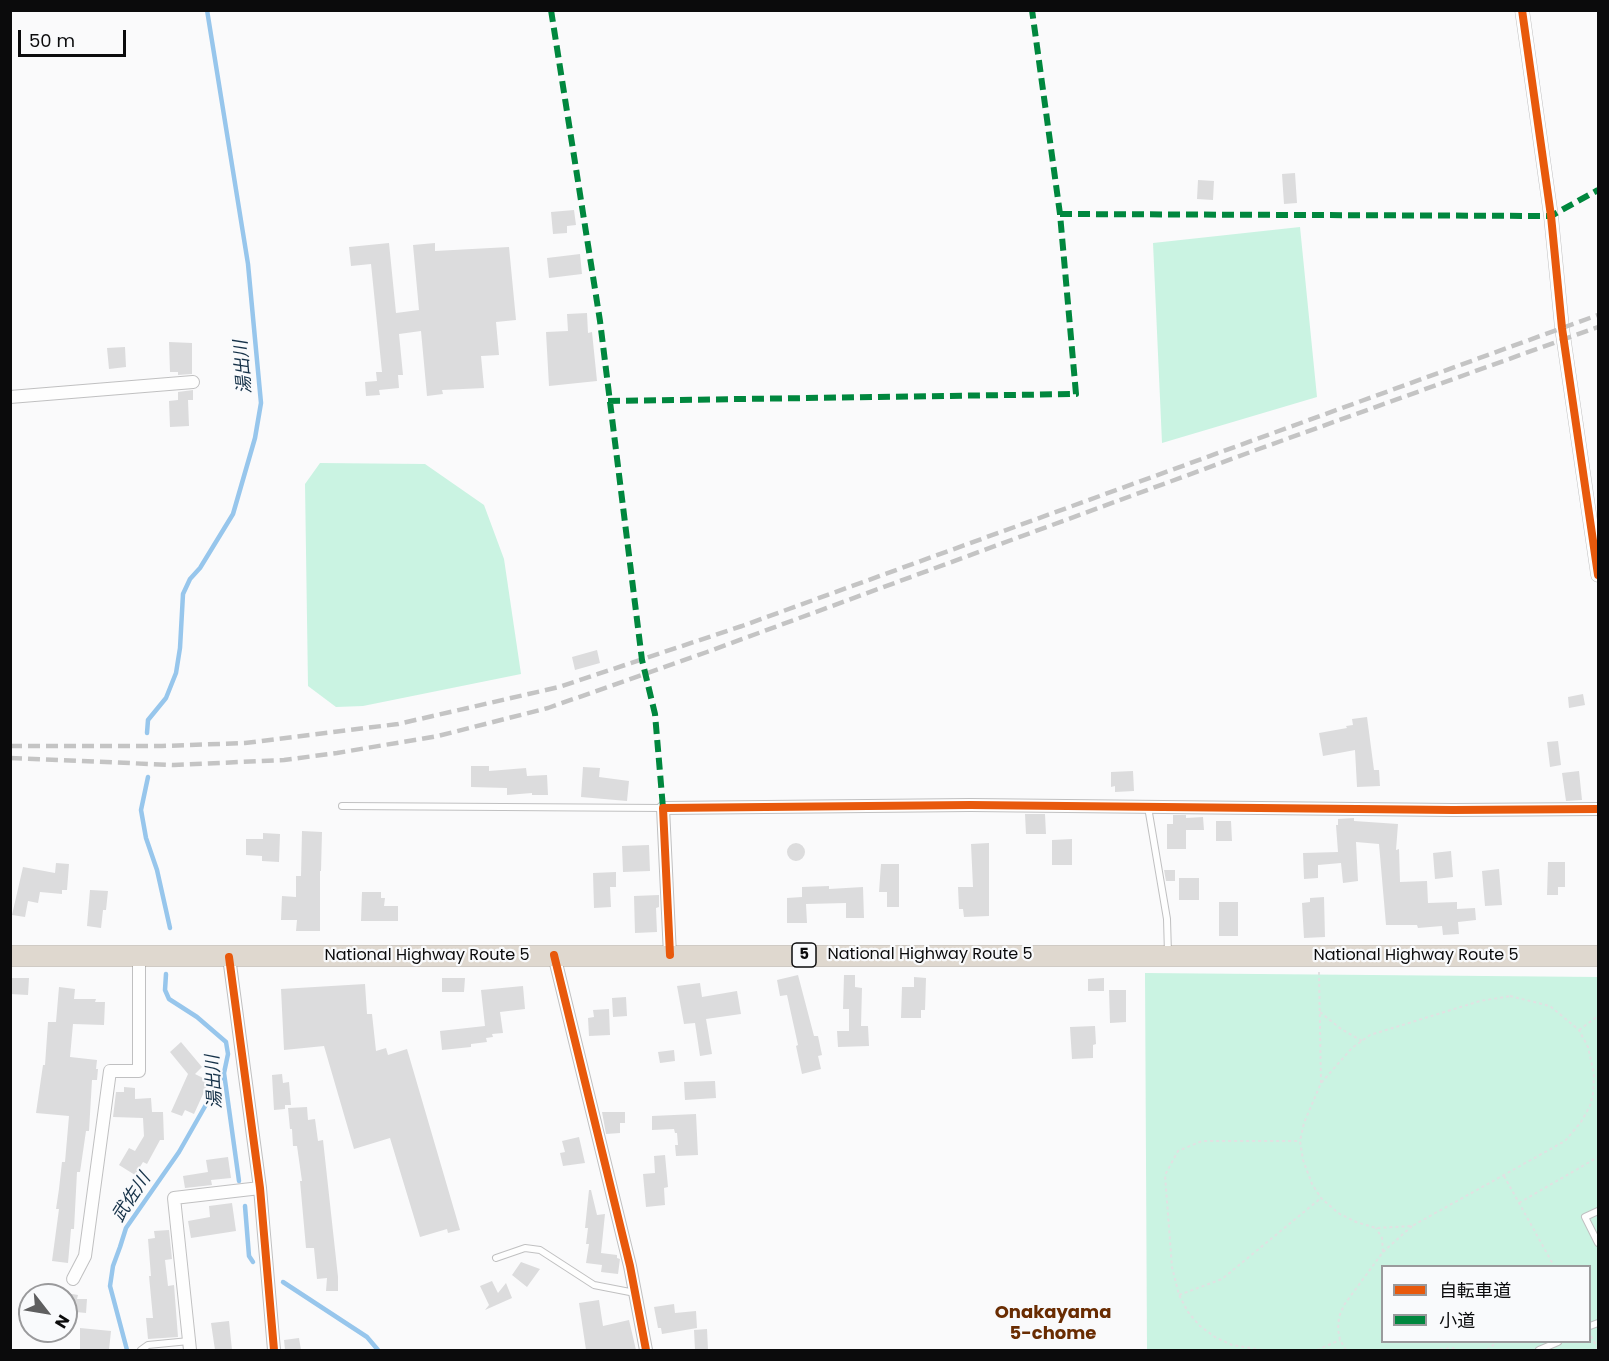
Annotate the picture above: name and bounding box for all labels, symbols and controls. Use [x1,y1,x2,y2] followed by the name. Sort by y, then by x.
[21,18,129,56] scale bar
[29,28,75,53] text: 50 m
[231,339,257,395] water label: 湯出川
[792,943,816,967] road number: 5
[828,945,1032,965] street label: National Highway Route 5
[325,946,529,966] street label: National Highway Route 5
[1314,946,1518,966] street label: National Highway Route 5
[203,1054,227,1110] water label: 湯出川
[108,1169,156,1227] water label: 武佐川
[1381,1265,1591,1343] legend
[1439,1278,1511,1303] text: 自転車道
[18,1283,78,1343] north arrow
[995,1302,1111,1344] district label: Onakayama 5-chome
[1439,1308,1475,1333] text: 小道
[49,1310,75,1333] text: N

